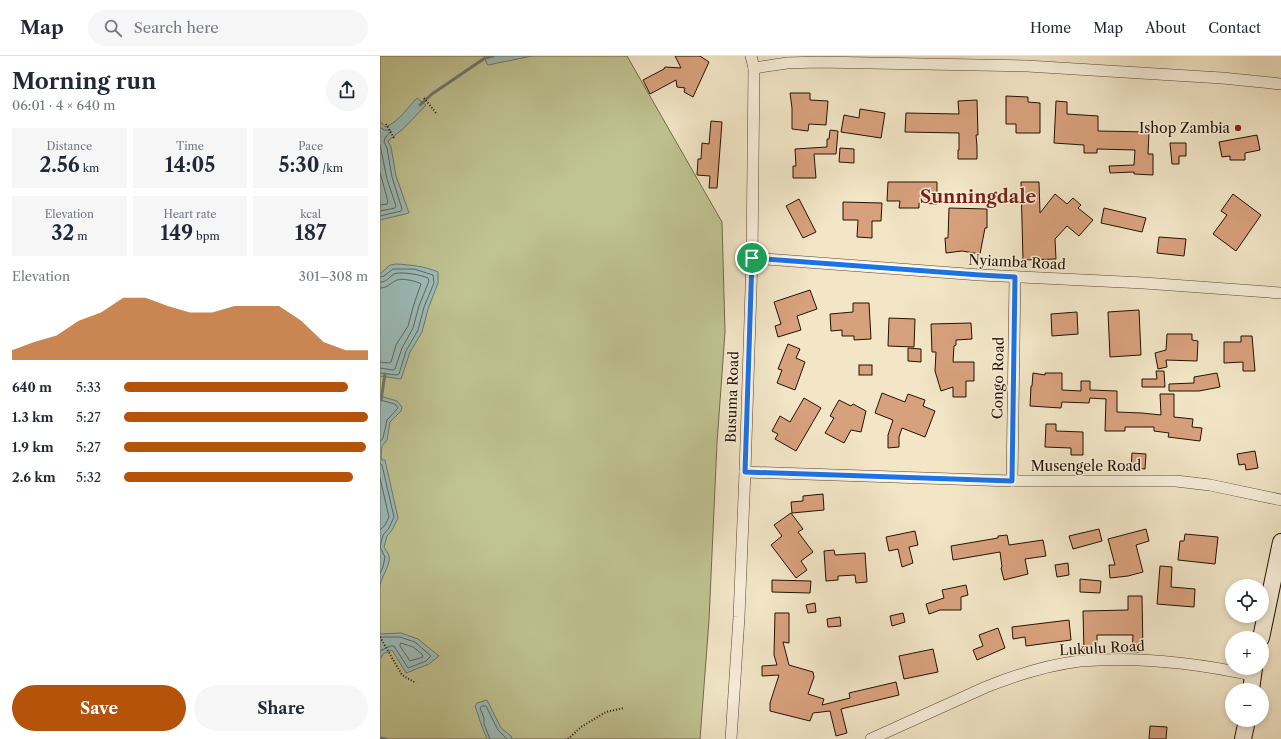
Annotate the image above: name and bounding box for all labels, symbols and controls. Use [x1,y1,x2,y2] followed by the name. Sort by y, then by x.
[88,10,368,46] search box
[20,16,64,39] text: Map
[102,17,124,39] icon: search
[134,18,219,37] text: Search here
[1030,19,1071,37] text: Home
[1093,19,1123,37] text: Map
[1145,19,1186,37] text: About
[1208,19,1261,37] text: Contact
[12,68,156,95] text: Morning run
[326,69,368,111] button: share
[12,97,115,113] text: 06:01 · 4 × 640 m
[1139,119,1231,137] place label: Ishop Zambia
[1233,123,1243,133] marker: Ishop Zambia
[47,139,92,153] text: Distance
[176,139,204,153] text: Time
[298,139,323,153] text: Pace
[39,153,80,177] text: 2.56
[165,153,215,177] text: 14:05
[278,153,319,177] text: 5:30
[80,161,99,175] text: km
[319,161,343,175] text: /km
[920,186,1037,208] district label: Sunningdale
[45,207,94,221] text: Elevation
[163,207,217,221] text: Heart rate
[300,207,321,221] text: kcal
[51,221,74,245] text: 32
[160,221,193,245] text: 149
[295,221,327,245] text: 187
[74,229,87,243] text: m
[193,229,220,243] text: bpm
[735,241,769,275] pin
[741,247,763,269] icon: arrive
[968,250,1067,274] street label: Nyiamba Road
[12,268,70,284] text: Elevation
[299,268,368,284] text: 301–308 m
[988,336,1008,419] street label: Congo Road
[721,350,743,443] street label: Busuma Road
[12,379,52,395] text: 640 m
[76,379,101,395] text: 5:33
[12,409,54,425] text: 1.3 km
[76,409,101,425] text: 5:27
[12,439,54,455] text: 1.9 km
[76,439,101,455] text: 5:27
[1031,457,1142,475] street label: Musengele Road
[12,469,56,485] text: 2.6 km
[76,469,101,485] text: 5:32
[1225,579,1269,727] map controls
[1225,579,1269,623] button: locate
[1225,631,1269,675] button: +
[1059,637,1146,659] street label: Lukulu Road
[1225,683,1269,727] button: −
[12,685,186,731] button: Save
[194,685,368,731] button: Share

